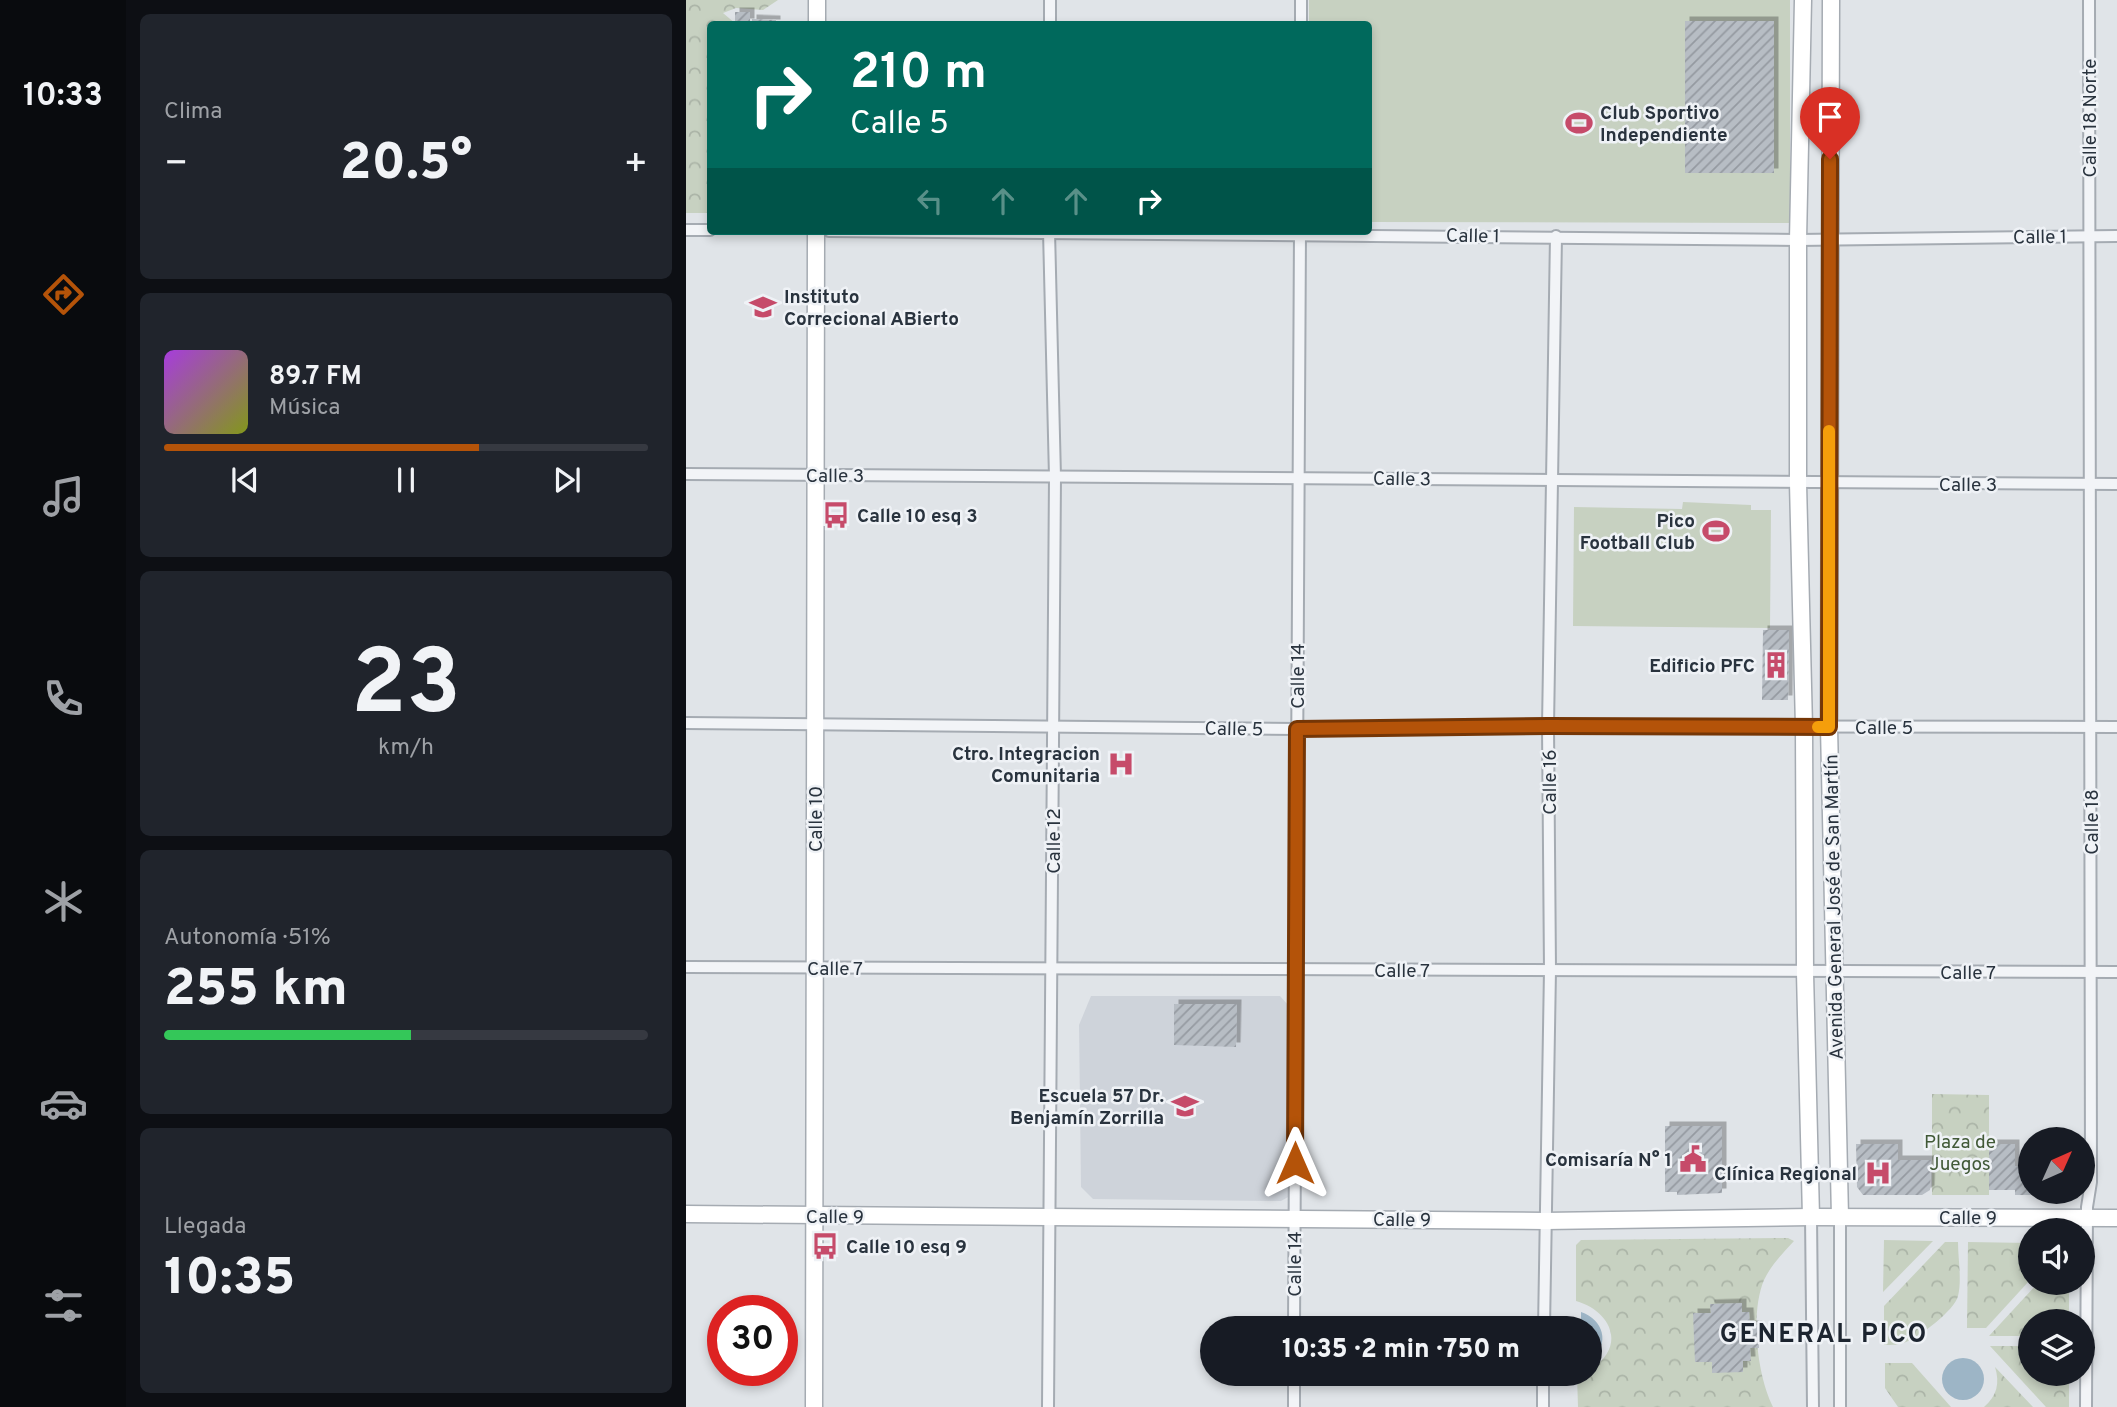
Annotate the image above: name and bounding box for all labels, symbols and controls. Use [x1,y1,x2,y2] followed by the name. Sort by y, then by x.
[850,44,987,106] text: 210 m
[735,49,826,140] icon: right
[2079,59,2103,177] street label: Calle 18 Norte
[23,77,103,117] text: 10:33
[1800,87,1860,159] pin
[164,98,222,127] text: Clima
[1811,98,1849,136] icon: arrive
[1600,102,1728,148] place label: Club Sportivo Independiente
[850,105,949,145] text: Calle 5
[1564,108,1594,138] sports icon: Club Sportivo Independiente
[340,132,472,198] text: 20.5°
[164,141,189,190] text: −
[623,141,648,190] text: +
[911,182,949,220] icon: left
[984,182,1022,220] icon: ahead
[1057,182,1095,220] icon: ahead
[1130,182,1168,220] icon: right
[1446,225,1500,249] street label: Calle 1
[2013,226,2067,250] street label: Calle 1
[39,270,88,319] icon: directions
[784,286,959,332] place label: Instituto Correcional ABierto
[748,292,778,322] school or university icon: Instituto Correcional ABierto
[269,361,362,394] text: 89.7 FM
[269,394,340,423] text: Música
[226,461,264,499] icon: previous
[387,461,425,499] icon: pause
[548,461,586,499] icon: next
[806,465,864,489] street label: Calle 3
[1373,467,1431,493] street label: Calle 3
[39,472,88,521] icon: music
[1939,474,1997,498] street label: Calle 3
[821,500,851,530] bus stop icon: Calle 10 esq 3
[857,505,978,529] place label: Calle 10 esq 3
[1580,510,1695,556] place label: Pico Football Club
[1701,516,1731,546] sports icon: Pico Football Club
[351,631,461,746] text: 23
[1287,643,1311,709] street label: Calle 14
[1761,650,1791,680] building icon: Edificio PFC
[1649,655,1755,679] place label: Edificio PFC
[39,674,88,723] icon: phone
[1204,717,1264,743] street label: Calle 5
[1855,717,1913,741] street label: Calle 5
[378,734,434,763] text: km/h
[952,743,1100,789] place label: Ctro. Integracion Comunitaria
[1106,749,1136,779] hospital icon: Ctro. Integracion Comunitaria
[1539,749,1563,815] street label: Calle 16
[1820,754,1850,1060] street label: Avenida General José de San Martín
[805,786,829,852] street label: Calle 10
[2081,789,2105,855] street label: Calle 18
[1043,808,1067,874] street label: Calle 12
[39,877,88,926] icon: climate
[164,924,331,953] text: Autonomía · 51%
[164,958,348,1024] text: 255 km
[807,958,863,982] street label: Calle 7
[1374,960,1430,984] street label: Calle 7
[1940,962,1996,986] street label: Calle 7
[39,1079,88,1128] icon: car
[1010,1085,1164,1131] place label: Escuela 57 Dr. Benjamín Zorrilla
[1170,1091,1200,1121] school or university icon: Escuela 57 Dr. Benjamín Zorrilla
[1258,1126,1332,1200] position arrow
[2018,1127,2095,1204] north arrow
[2018,1127,2095,1386] map controls
[1924,1131,1996,1177] park label: Plaza de Juegos
[1678,1144,1708,1174] public building icon: Comisaría N° 1
[1545,1149,1672,1173] place label: Comisaría N° 1
[1863,1158,1893,1188] hospital icon: Clínica Regional
[1714,1163,1857,1187] place label: Clínica Regional
[806,1206,864,1230] street label: Calle 9
[1939,1207,1997,1231] street label: Calle 9
[1373,1208,1431,1234] street label: Calle 9
[164,1213,246,1242] text: Llegada
[2018,1218,2095,1295] button: sound
[810,1231,840,1261] bus stop icon: Calle 10 esq 9
[1284,1231,1308,1297] street label: Calle 14
[846,1236,967,1260] place label: Calle 10 esq 9
[164,1247,295,1313] text: 10:35
[39,1281,88,1330] icon: filters
[707,1295,798,1386] speed limit sign: 30
[2018,1309,2095,1386] button: layers
[1720,1319,1928,1352] district label: GENERAL PICO
[1282,1334,1520,1367] text: 10:35 · 2 min · 750 m

